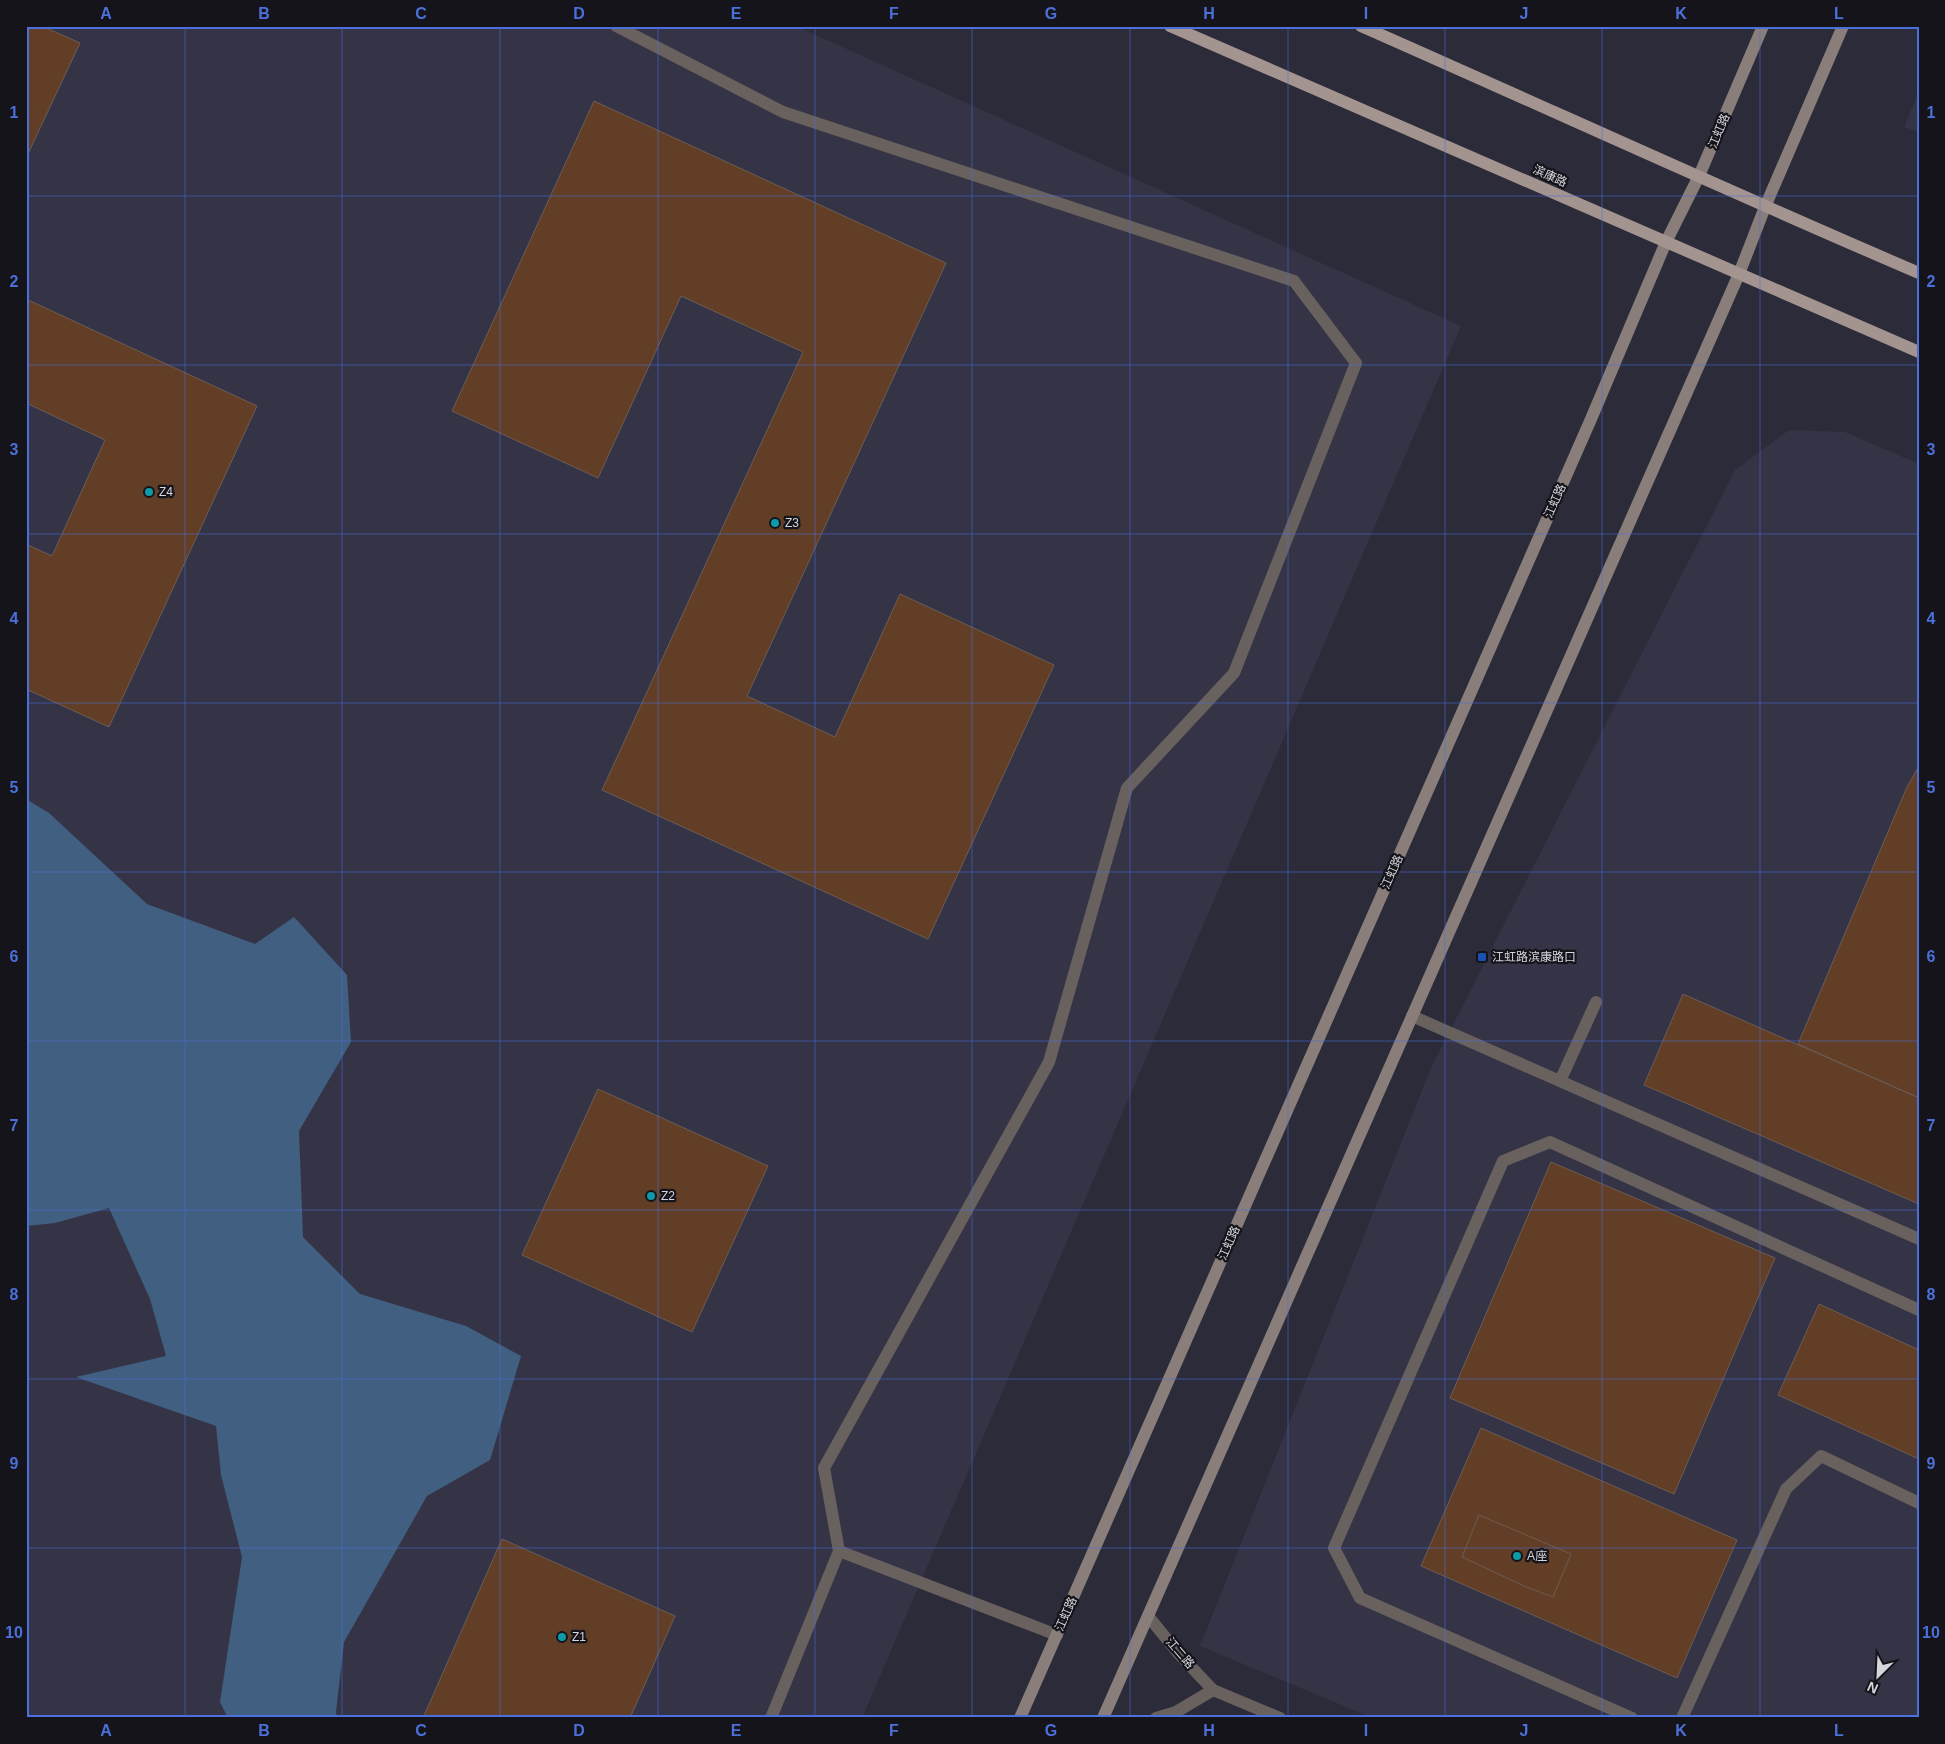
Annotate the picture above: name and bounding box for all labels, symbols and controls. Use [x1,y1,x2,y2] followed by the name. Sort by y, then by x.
[100,5,112,22] text: A
[258,5,270,22] text: B
[415,5,427,22] text: C
[573,5,585,22] text: D
[731,5,742,22] text: E
[889,5,899,22] text: F
[1045,5,1057,22] text: G
[1203,5,1215,22] text: H
[1364,5,1368,22] text: I
[1520,5,1528,22] text: J
[1675,5,1687,22] text: K
[1834,5,1844,22] text: L
[10,104,19,121] text: 1
[1927,104,1936,121] text: 1
[1706,112,1732,150] street label: 江虹路
[1531,162,1569,190] street label: 滨康路
[10,273,19,290] text: 2
[1927,273,1936,290] text: 2
[10,441,19,458] text: 3
[1927,441,1936,458] text: 3
[1541,482,1569,520] street label: 江虹路
[159,485,173,499] place label: Z4
[143,486,155,498] marker: Z4
[785,516,799,530] place label: Z3
[769,517,781,529] marker: Z3
[10,610,19,627] text: 4
[1927,610,1936,627] text: 4
[10,779,19,796] text: 5
[1927,779,1936,796] text: 5
[1378,853,1406,891] street label: 江虹路
[10,948,19,965] text: 6
[1927,948,1936,965] text: 6
[1492,950,1576,964] place label: 江虹路滨康路口
[1476,951,1488,963] marker: 江虹路滨康路口
[10,1117,19,1134] text: 7
[1927,1117,1936,1134] text: 7
[661,1189,675,1203] place label: Z2
[645,1190,657,1202] marker: Z2
[1215,1224,1243,1262] street label: 江虹路
[10,1286,19,1303] text: 8
[1927,1286,1936,1303] text: 8
[10,1455,19,1472] text: 9
[1927,1455,1936,1472] text: 9
[1527,1549,1547,1563] place label: A座
[1511,1550,1523,1562] marker: A座
[1052,1595,1080,1633] street label: 江虹路
[5,1624,23,1641] text: 10
[1922,1624,1940,1641] text: 10
[572,1630,586,1644] place label: Z1
[556,1631,568,1643] marker: Z1
[1163,1635,1197,1671] street label: 江二路
[1852,1652,1902,1702] north arrow
[1865,1679,1881,1697] text: N
[100,1722,112,1739] text: A
[258,1722,270,1739] text: B
[415,1722,427,1739] text: C
[573,1722,585,1739] text: D
[731,1722,742,1739] text: E
[889,1722,899,1739] text: F
[1045,1722,1057,1739] text: G
[1203,1722,1215,1739] text: H
[1364,1722,1368,1739] text: I
[1520,1722,1528,1739] text: J
[1675,1722,1687,1739] text: K
[1834,1722,1844,1739] text: L

